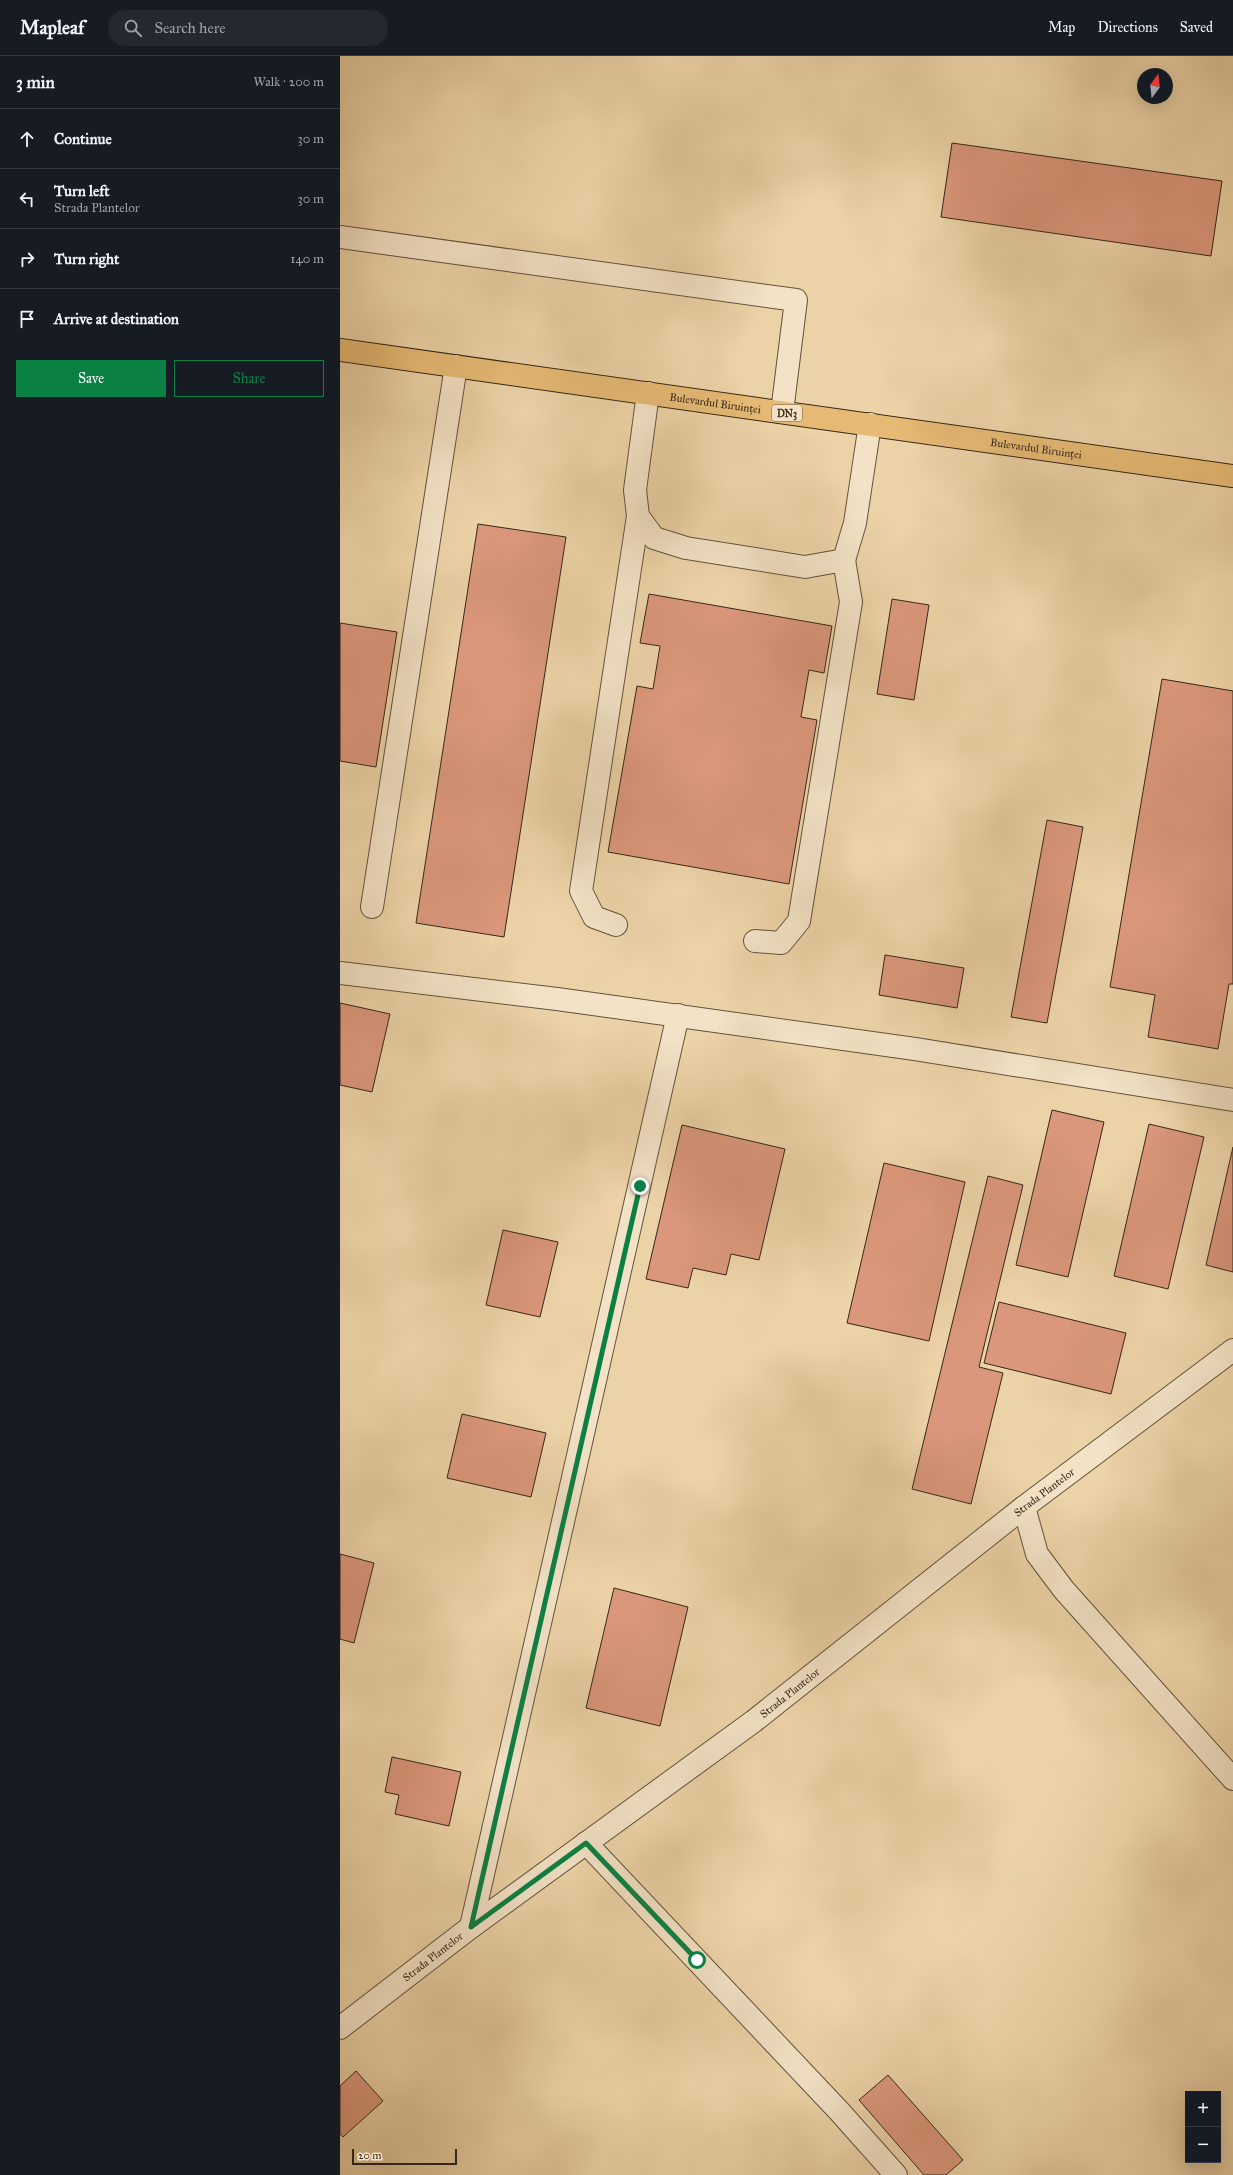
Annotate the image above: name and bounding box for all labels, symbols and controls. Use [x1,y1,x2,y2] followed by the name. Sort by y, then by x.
[108,10,388,46] search box
[20,16,84,39] text: Mapleaf
[122,17,144,39] icon: search
[154,19,225,37] text: Search here
[1048,19,1075,36] text: Map
[1097,19,1158,36] text: Directions
[1180,19,1213,36] text: Saved
[1137,68,1173,104] north arrow
[16,72,55,93] text: 3 min
[254,74,324,90] text: Walk · 200 m
[16,128,38,150] icon: ahead
[54,130,112,148] text: Continue
[298,131,324,147] text: 30 m
[54,182,110,200] text: Turn left
[16,188,38,210] icon: left
[298,191,324,207] text: 30 m
[54,200,140,216] text: Strada Plantelor
[16,248,38,270] icon: right
[54,250,119,268] text: Turn right
[290,251,324,267] text: 140 m
[16,308,38,330] icon: arrive
[54,310,179,328] text: Arrive at destination
[16,360,166,397] button: Save
[174,360,324,397] button: Share
[669,391,762,416] street label: Bulevardul Biruinței
[772,405,802,421] road number: DN3
[989,436,1083,462] street label: Bulevardul Biruinței
[631,1177,649,1195] route end
[1011,1465,1078,1519] street label: Strada Plantelor
[758,1665,823,1721] street label: Strada Plantelor
[400,1929,466,1984] street label: Strada Plantelor
[688,1951,706,1969] route start
[1185,2091,1221,2163] map controls
[1185,2091,1221,2127] button: +
[1185,2127,1221,2163] button: −
[352,2147,457,2166] scale bar
[358,2149,381,2162] text: 20 m

